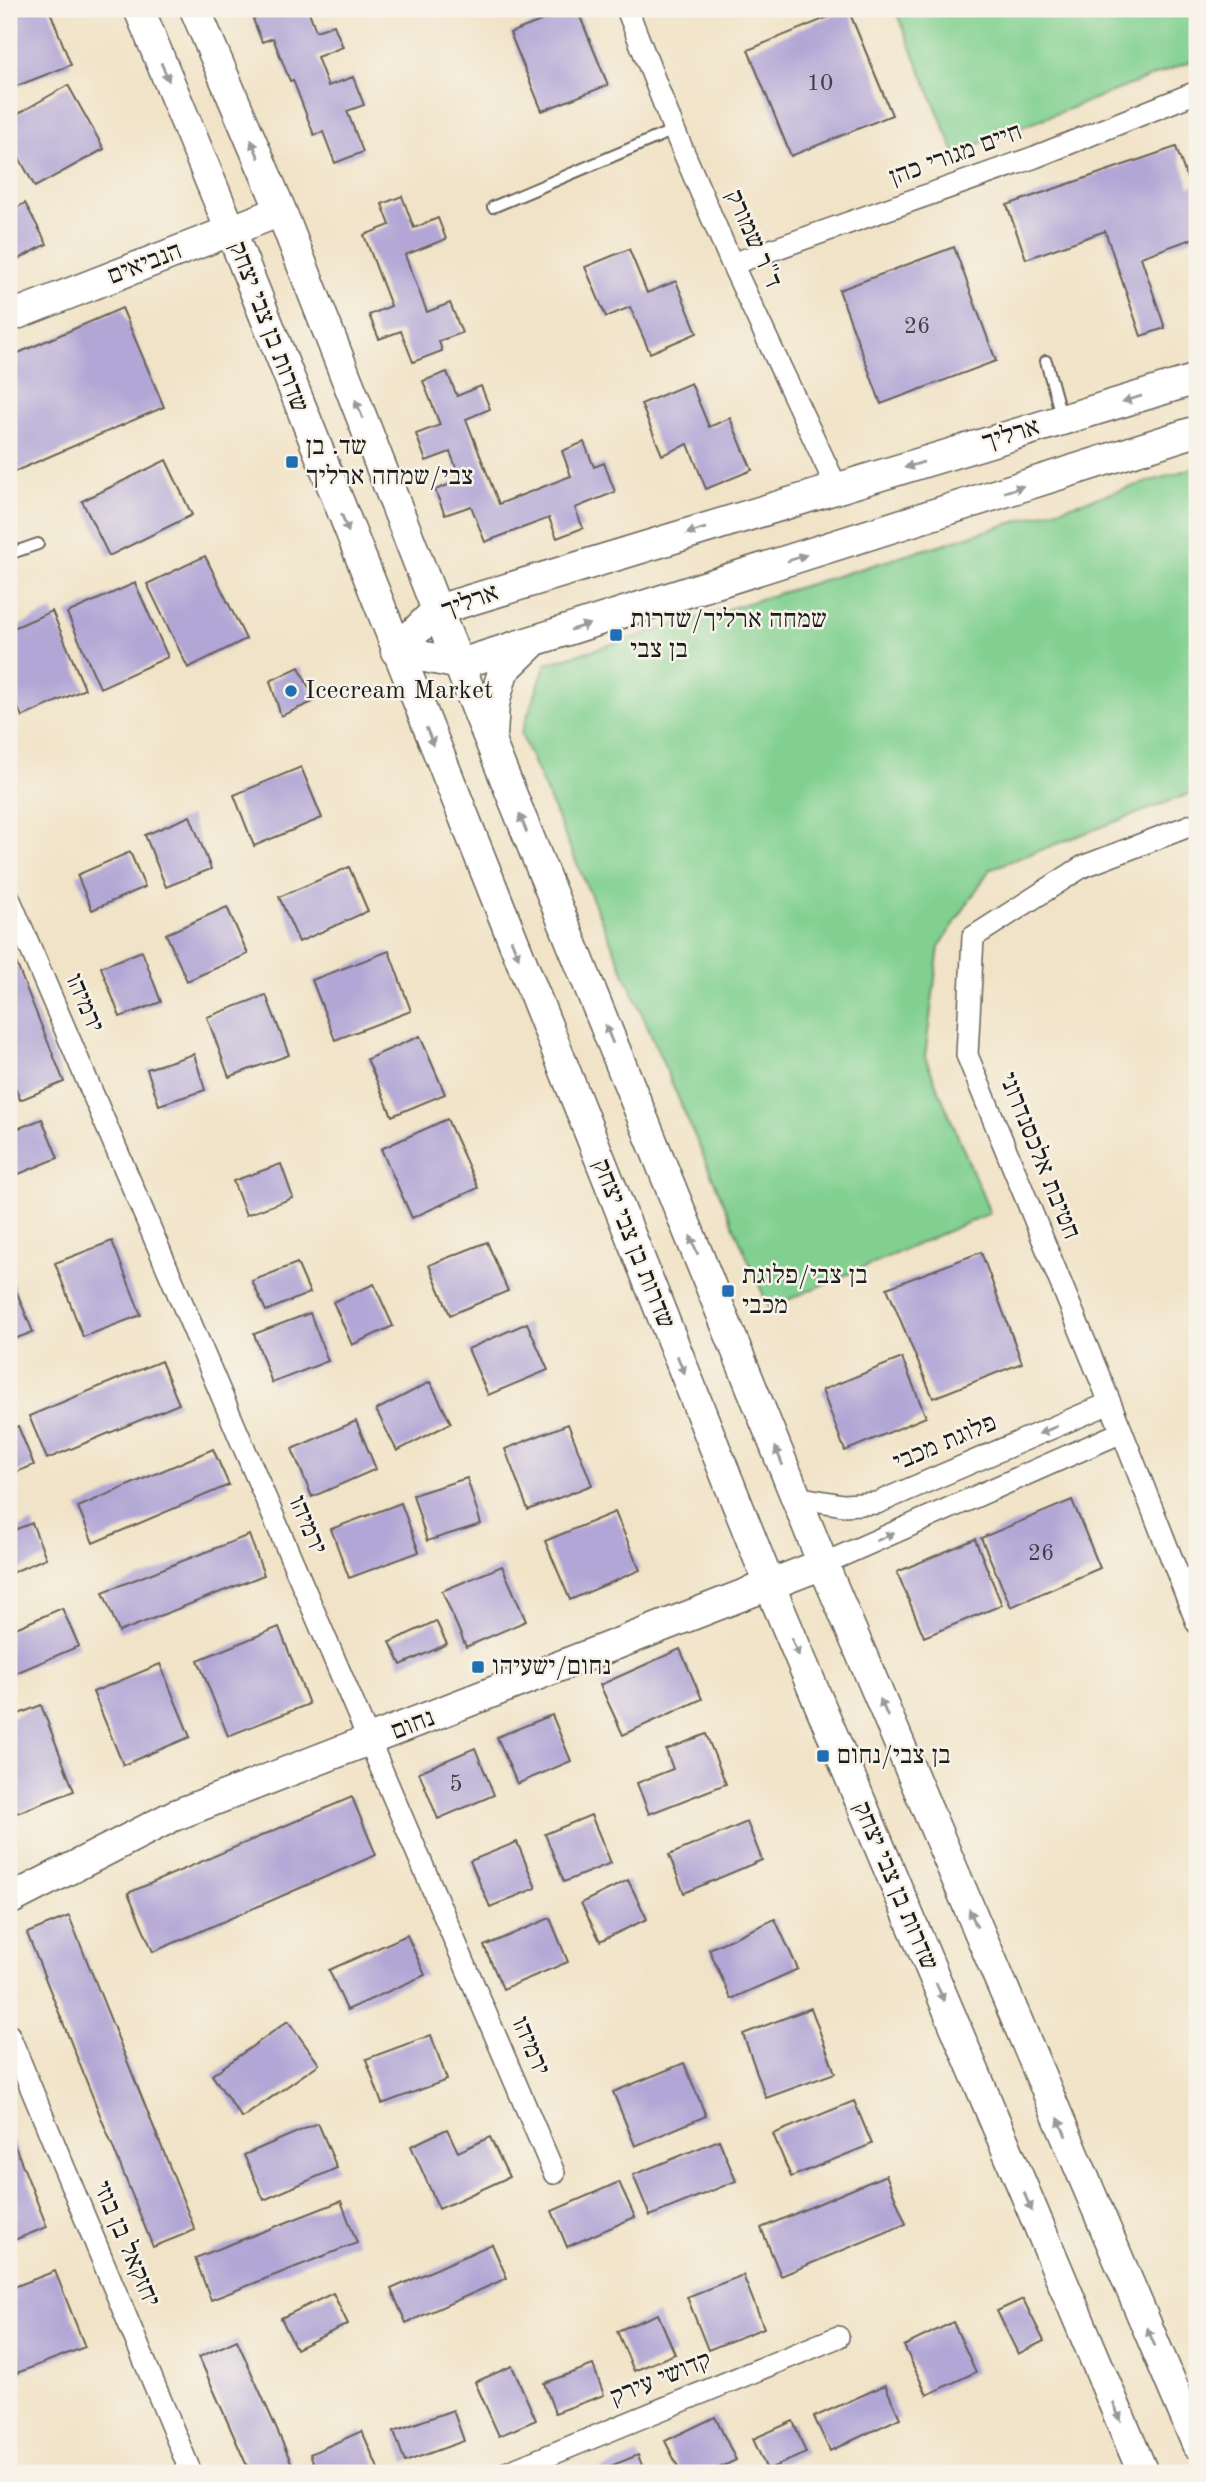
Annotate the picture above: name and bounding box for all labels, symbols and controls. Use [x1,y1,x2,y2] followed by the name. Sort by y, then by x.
[159,61,170,82] one-way arrow
[807,72,833,95] house number: 10
[886,119,1026,191] street label: חיים מגורי כהן
[249,138,260,159] one-way arrow
[720,186,786,292] street label: ד"ר שמורק
[104,238,186,290] street label: הנביאים
[224,238,312,416] street label: שדרות בן צבי יצחק
[904,315,930,338] house number: 26
[1121,394,1142,404] one-way arrow
[353,399,364,420] one-way arrow
[979,413,1043,456] street label: ארליך
[306,434,473,490] place label: שד. בן צבי/שמחה ארליך
[284,454,300,470] marker: שד. בן צבי/שמחה ארליך
[903,460,924,470] one-way arrow
[1003,483,1024,494] one-way arrow
[340,512,351,533] one-way arrow
[686,526,707,536] one-way arrow
[787,552,808,563] one-way arrow
[438,579,502,624] street label: ארליך
[630,606,827,663] place label: שמחה ארליך/שדרות בן צבי
[570,621,591,632] one-way arrow
[608,627,624,643] marker: שמחה ארליך/שדרות בן צבי
[305,678,493,704] place label: Icecream Market
[283,683,299,699] marker: Icecream Market
[425,727,436,748] one-way arrow
[518,812,529,833] one-way arrow
[509,938,520,959] one-way arrow
[60,970,108,1036] street label: ירמיהו
[603,1023,614,1044] one-way arrow
[994,1069,1085,1243] street label: חטיבת אלכסנדרוני
[587,1155,679,1333] street label: שדרות בן צבי יצחק
[688,1234,699,1255] one-way arrow
[742,1262,868,1319] place label: בן צבי/פלוגת מכבי
[720,1283,736,1299] marker: בן צבי/פלוגת מכבי
[675,1354,686,1375] one-way arrow
[889,1409,1000,1476] street label: פלוגת מכבי
[1038,1424,1058,1436] one-way arrow
[774,1445,785,1466] one-way arrow
[283,1492,331,1558] street label: ירמיהו
[875,1531,896,1542] one-way arrow
[1028,1542,1054,1565] house number: 26
[789,1637,801,1657] one-way arrow
[492,1654,611,1680] place label: נחום/ישעיהו
[470,1659,486,1675] marker: נחום/ישעיהו
[879,1698,890,1719] one-way arrow
[388,1705,438,1745] street label: נחום
[837,1743,951,1769] place label: בן צבי/נחום
[815,1748,831,1764] marker: בן צבי/נחום
[449,1773,463,1796] house number: 5
[848,1798,942,1974] street label: שדרות בן צבי יצחק
[968,1907,979,1928] one-way arrow
[935,1982,946,2003] one-way arrow
[506,2013,554,2079] street label: ירמיהו
[1057,2116,1068,2137] one-way arrow
[88,2177,165,2311] street label: יחזקאל בן בוזי
[1023,2192,1034,2213] one-way arrow
[1146,2326,1157,2347] one-way arrow
[607,2347,715,2411] street label: קדושי עירק
[1112,2401,1123,2422] one-way arrow

